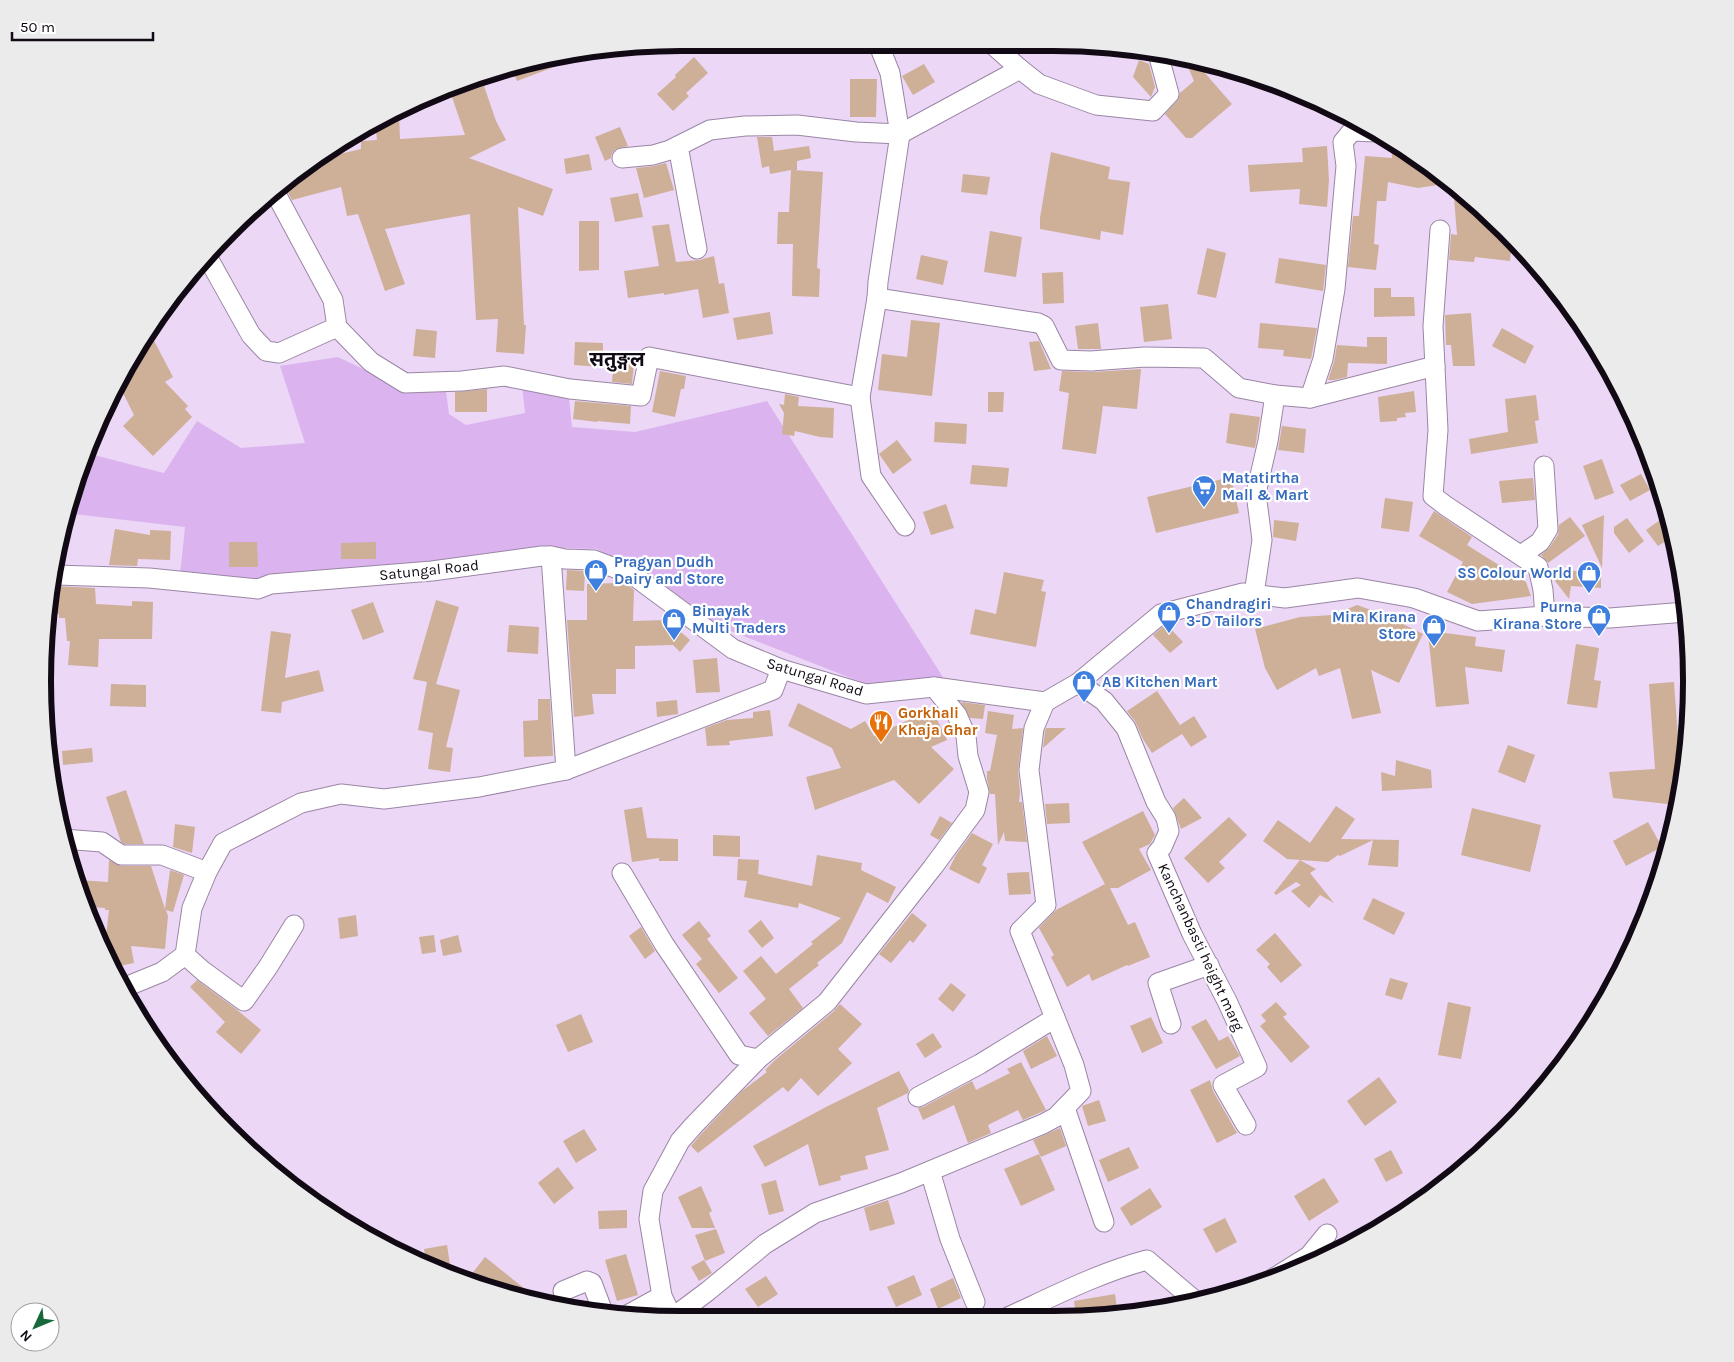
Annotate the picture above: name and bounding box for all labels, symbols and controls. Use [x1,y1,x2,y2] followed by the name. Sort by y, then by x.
[12,10,154,42] scale bar
[20,18,55,36] text: 50 m
[589,348,646,372] district label: सतुङ्गल
[1222,469,1309,504] place label: Matatirtha Mall & Mart
[1191,474,1217,508] supermarket icon: Matatirtha Mall & Mart
[614,553,724,588] place label: Pragyan Dudh Dairy and Store
[378,556,480,584] street label: Satungal Road
[583,558,609,592] shop icon: Pragyan Dudh Dairy and Store
[1576,560,1602,594] shop icon: SS Colour World
[1457,564,1572,582] place label: SS Colour World
[1186,595,1271,630] place label: Chandragiri 3-D Tailors
[1493,598,1582,633] place label: Purna Kirana Store
[1156,600,1182,634] shop icon: Chandragiri 3-D Tailors
[692,602,786,637] place label: Binayak Multi Traders
[1586,603,1612,637] shop icon: Purna Kirana Store
[661,607,687,641] shop icon: Binayak Multi Traders
[1332,608,1416,643] place label: Mira Kirana Store
[1421,613,1447,647] shop icon: Mira Kirana Store
[764,654,866,700] street label: Satungal Road
[1071,669,1097,703] shop icon: AB Kitchen Mart
[1102,673,1218,691] place label: AB Kitchen Mart
[898,704,978,739] place label: Gorkhali Khaja Ghar
[868,709,894,743] restaurant icon: Gorkhali Khaja Ghar
[1154,860,1248,1034] street label: Kanchanbasti height marg
[10,1302,60,1352] north arrow
[16,1326,36,1345] text: N

